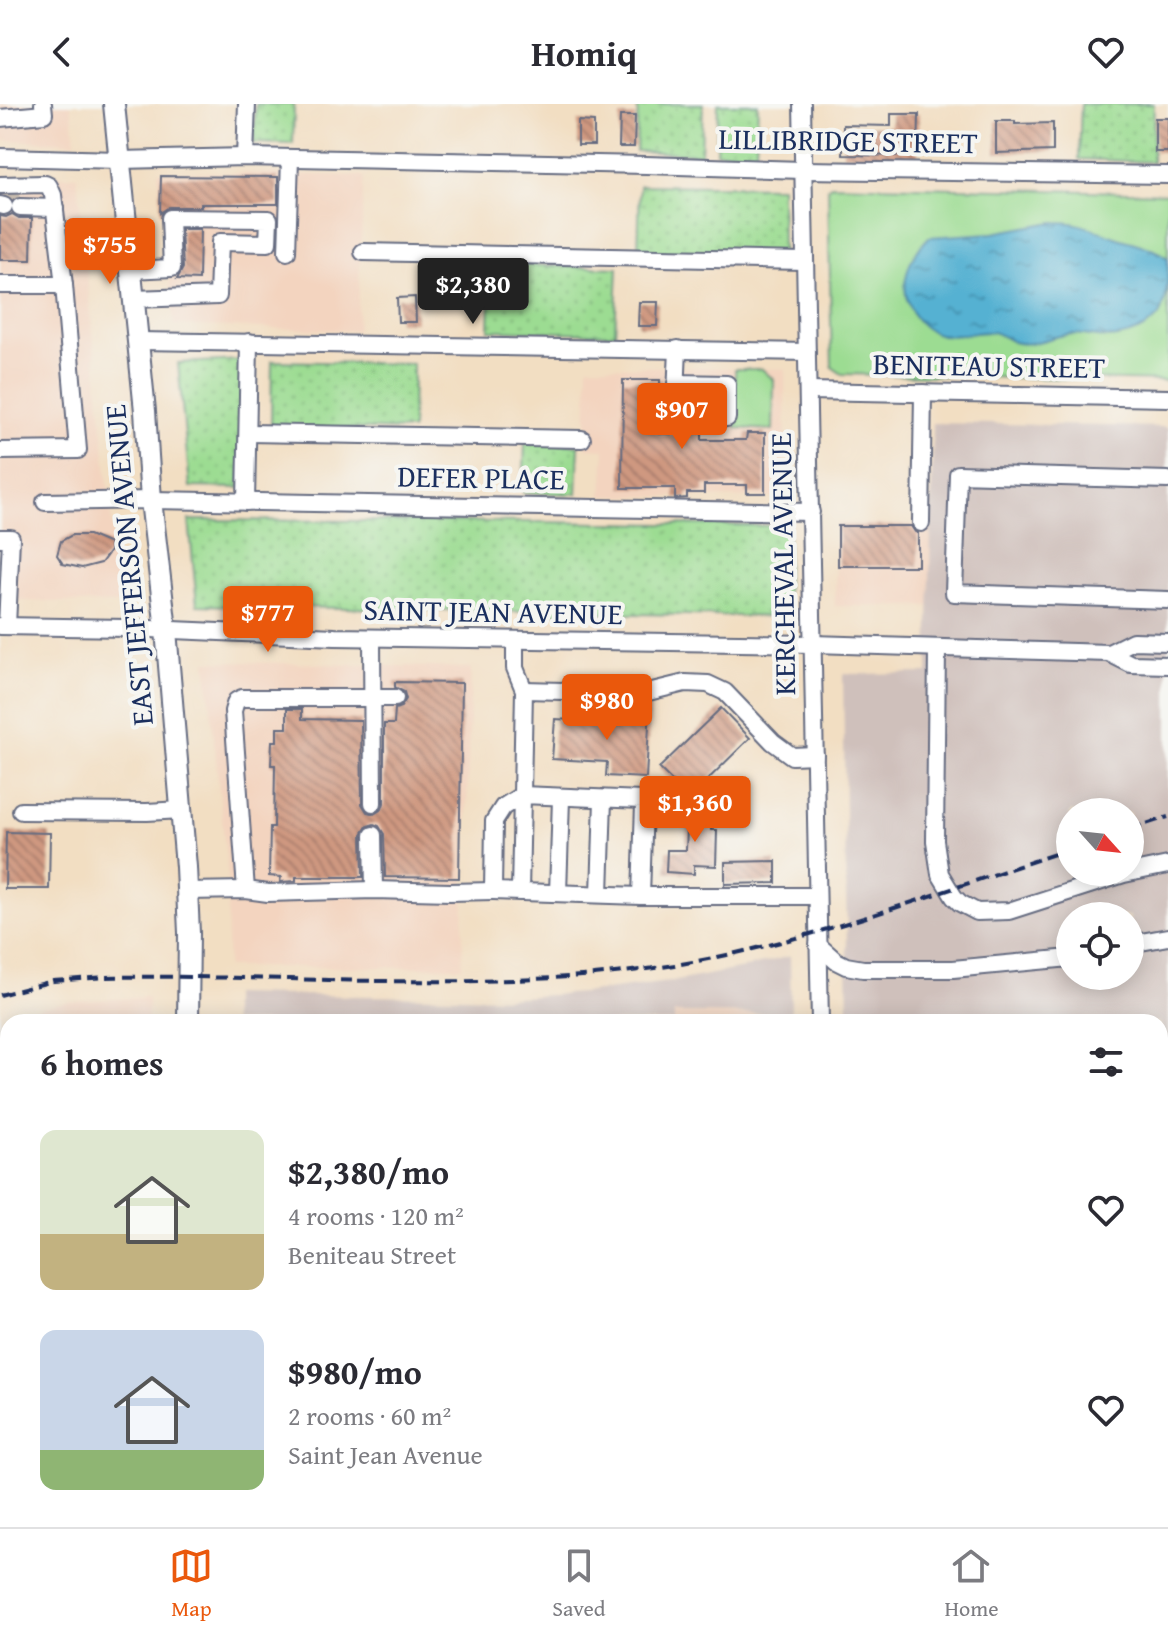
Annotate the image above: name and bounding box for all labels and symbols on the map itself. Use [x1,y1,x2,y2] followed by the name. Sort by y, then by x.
[718,116,978,164] street label: LILLIBRIDGE STREET
[63,218,157,286] pin: $755
[408,258,538,326] pin: $2,380
[872,341,1106,389] street label: BENITEAU STREET
[635,383,729,451] pin: $907
[92,403,164,727] street label: EAST JEFFERSON AVENUE
[758,432,806,696] street label: KERCHEVAL AVENUE
[397,454,565,500] street label: DEFER PLACE
[221,586,315,654] pin: $777
[363,587,623,635] street label: SAINT JEAN AVENUE
[560,674,654,742] pin: $980
[630,776,760,844] pin: $1,360
[1056,798,1144,886] north arrow

